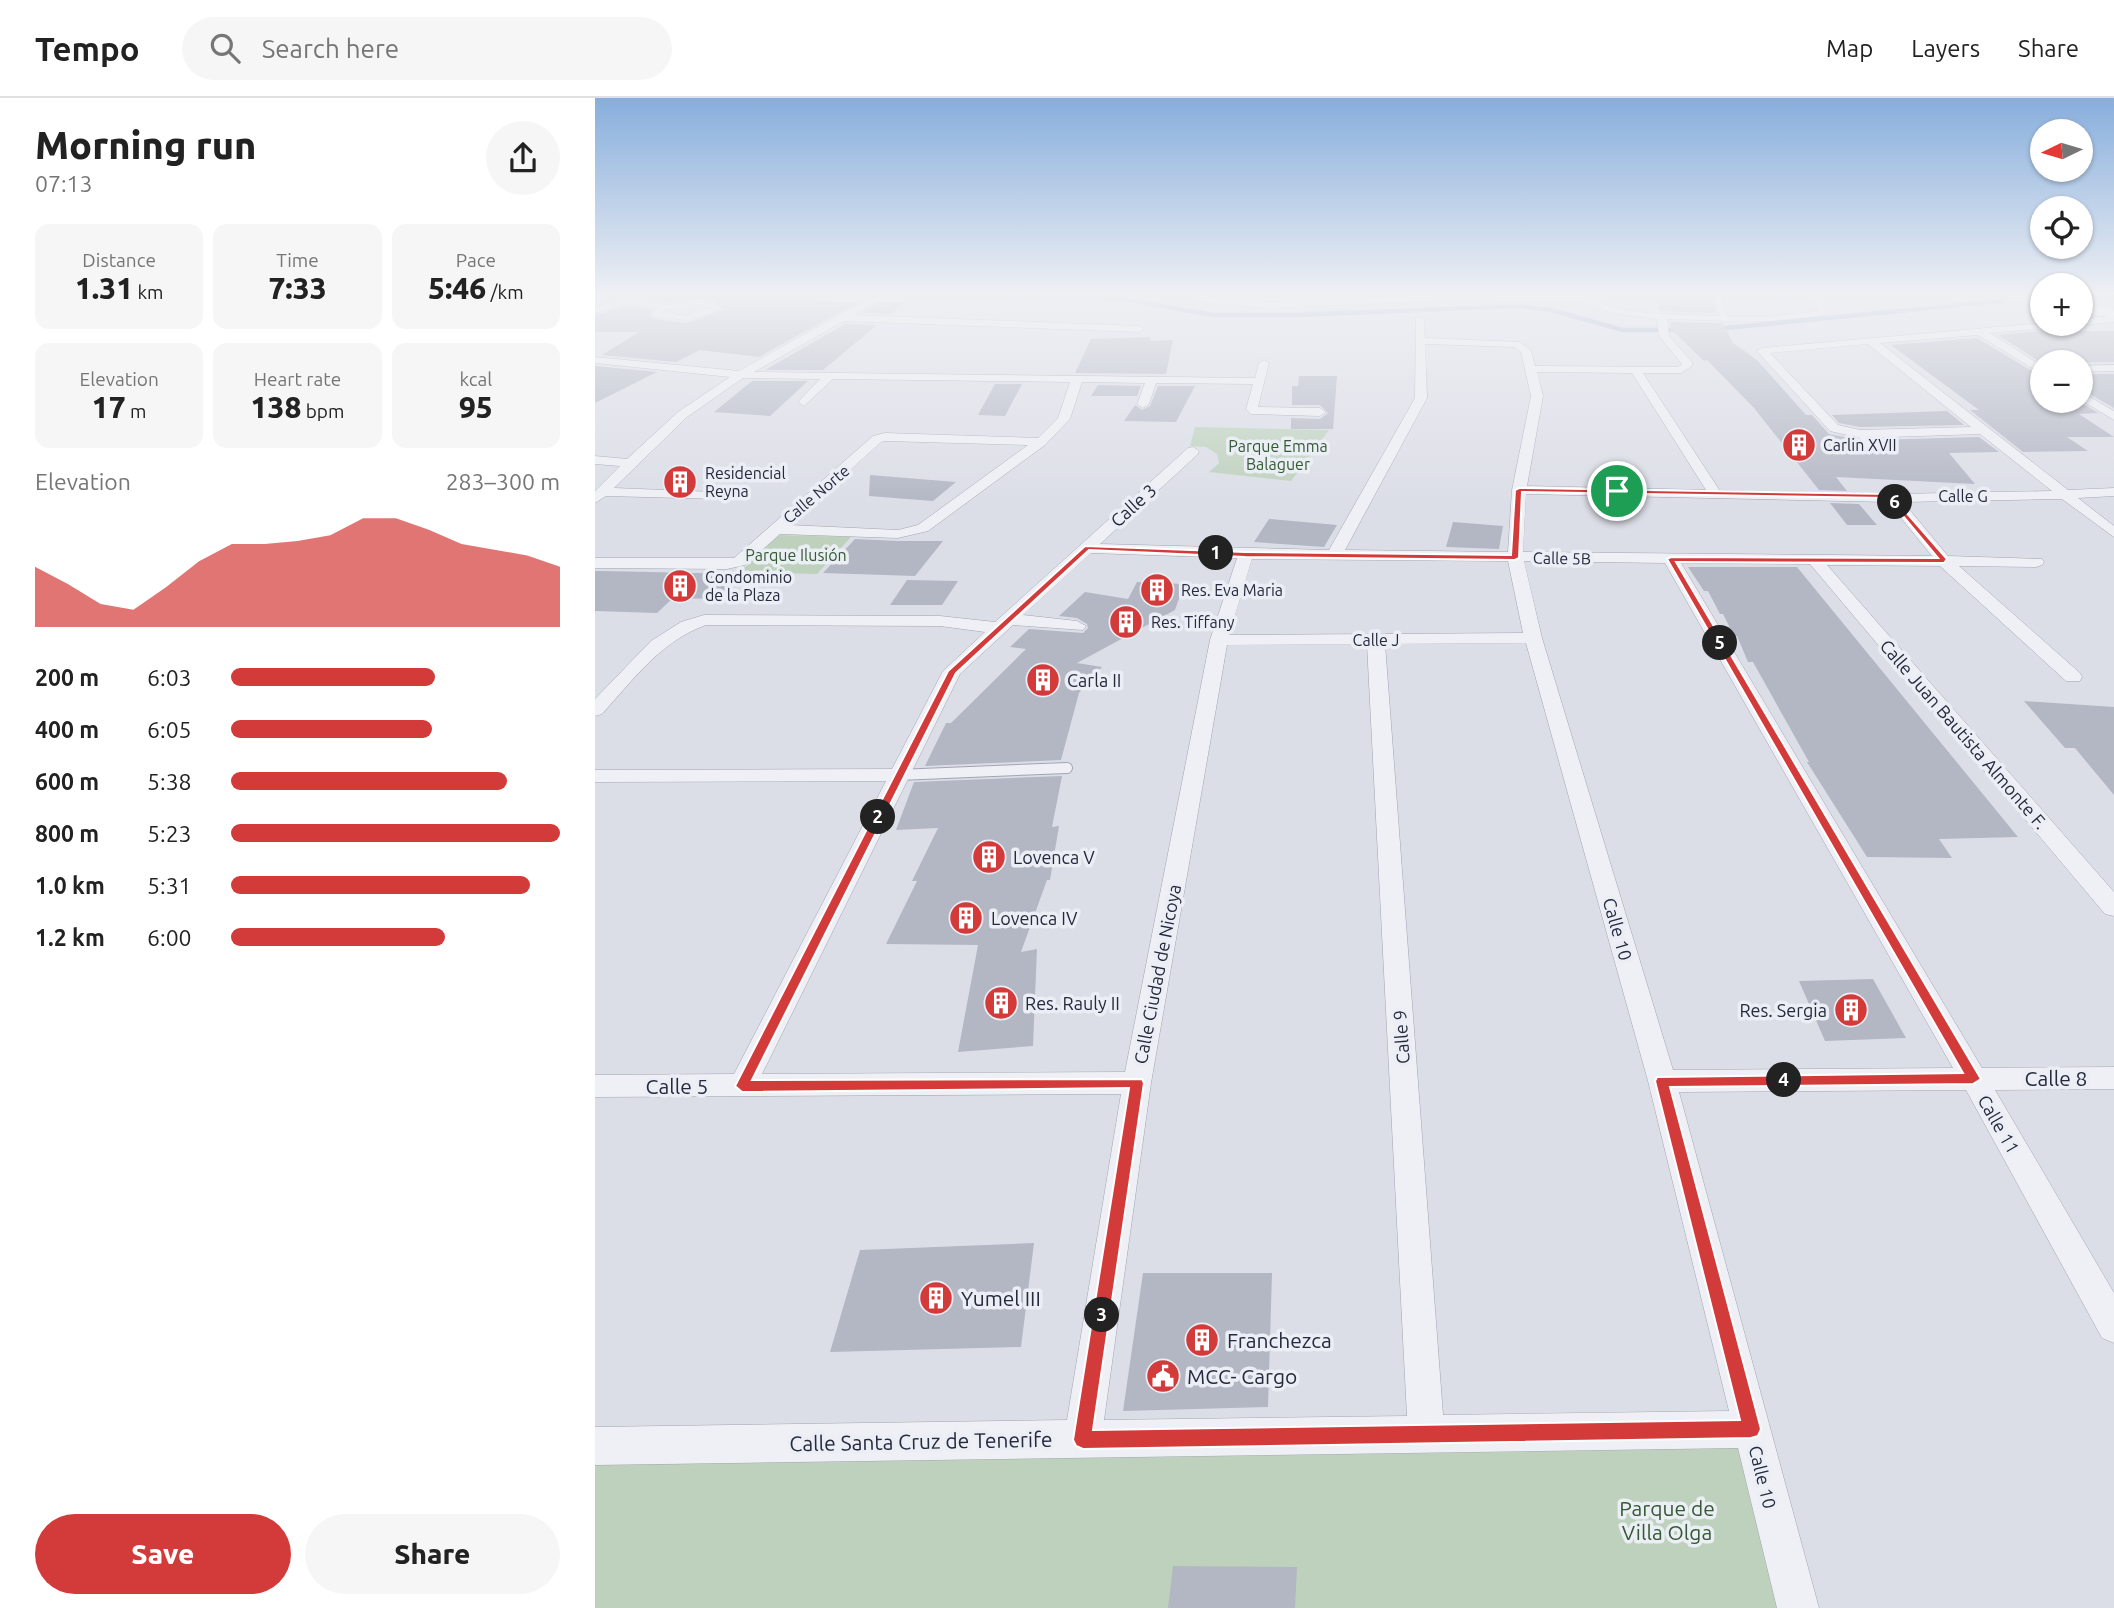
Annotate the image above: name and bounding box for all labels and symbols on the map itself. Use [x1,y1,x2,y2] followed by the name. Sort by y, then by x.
[2030,119,2093,182] north arrow
[1780,426,1818,464] building icon: Carlin XVII
[1823,436,1897,454] place label: Carlin XVII
[1228,437,1328,473] park label: Parque Emma Balaguer
[779,461,853,527] street label: Calle Norte
[1587,461,1647,521] pin
[661,463,699,501] building icon: Residencial Reyna
[705,464,786,500] place label: Residencial Reyna
[1106,480,1160,530] street label: Calle 3
[1877,484,1913,520] pin: 6
[1938,487,1988,505] street label: Calle G
[1199,536,1233,570] pin: 1
[745,546,847,564] park label: Parque Ilusión
[1533,548,1591,568] street label: Calle 5B
[661,567,699,605] building icon: Condominio de la Plaza
[705,568,792,604] place label: Condominio de la Plaza
[1138,571,1176,609] building icon: Res. Eva Maria
[1181,581,1283,599] place label: Res. Eva Maria
[1107,603,1145,641] building icon: Res. Tiffany
[1151,613,1235,631] place label: Res. Tiffany
[1703,626,1737,660] pin: 5
[1353,631,1399,649] street label: Calle J
[1876,635,2052,833] street label: Calle Juan Bautista Almonte F.
[1024,661,1062,699] building icon: Carla II
[1067,670,1121,690] place label: Carla II
[861,800,895,834] pin: 2
[970,838,1008,876] building icon: Lovenca V
[1013,847,1095,867] place label: Lovenca V
[1130,883,1184,1065] street label: Calle Ciudad de Nicoya
[1600,895,1636,963] street label: Calle 10
[947,899,985,937] building icon: Lovenca IV
[991,908,1078,928] place label: Lovenca IV
[982,984,1020,1022] building icon: Res. Rauly II
[1832,991,1870,1029] building icon: Res. Sergia
[1025,993,1120,1013] place label: Res. Rauly II
[1739,1000,1827,1020] place label: Res. Sergia
[1389,1009,1413,1065] street label: Calle 9
[1767,1062,1801,1098] pin: 4
[2025,1066,2087,1090] street label: Calle 8
[646,1074,708,1098] street label: Calle 5
[1974,1091,2024,1157] street label: Calle 11
[917,1279,955,1317] building icon: Yumel III
[961,1286,1041,1310] place label: Yumel III
[1085,1298,1119,1332] pin: 3
[1183,1321,1221,1359] building icon: Franchezca
[1227,1328,1332,1352] place label: Franchezca
[1144,1357,1182,1395] public building icon: MCC- Cargo
[1187,1364,1297,1388] place label: MCC- Cargo
[789,1427,1053,1455] street label: Calle Santa Cruz de Tenerife
[1746,1443,1780,1511] street label: Calle 10
[1619,1496,1715,1544] park label: Parque de Villa Olga

